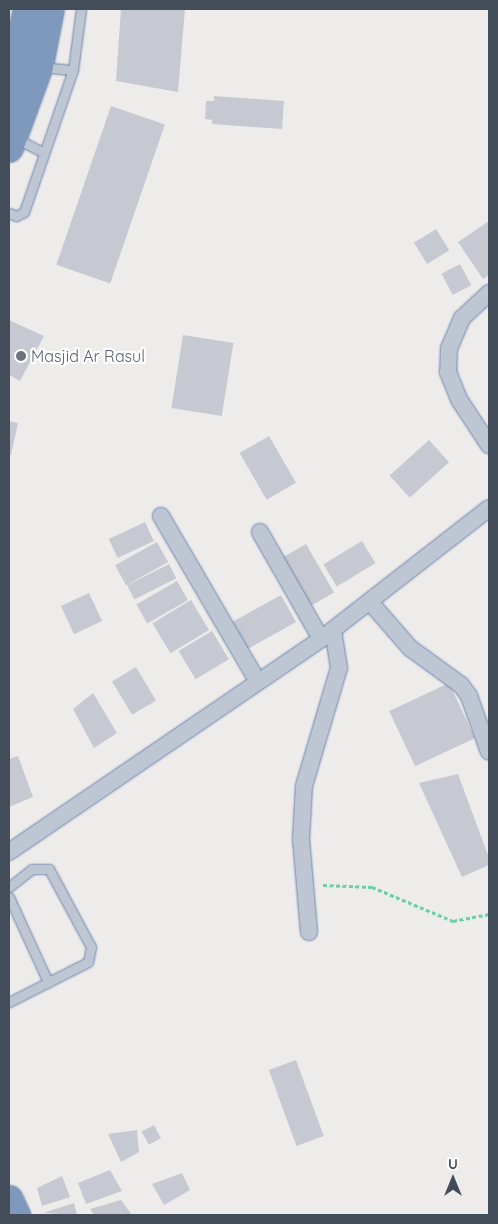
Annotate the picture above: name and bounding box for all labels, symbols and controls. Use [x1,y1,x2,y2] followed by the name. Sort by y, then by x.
[31,346,145,366] place label: Masjid Ar Rasul
[15,350,27,362] marker: Masjid Ar Rasul
[428,1154,478,1204] north arrow
[448,1155,458,1173] text: U

